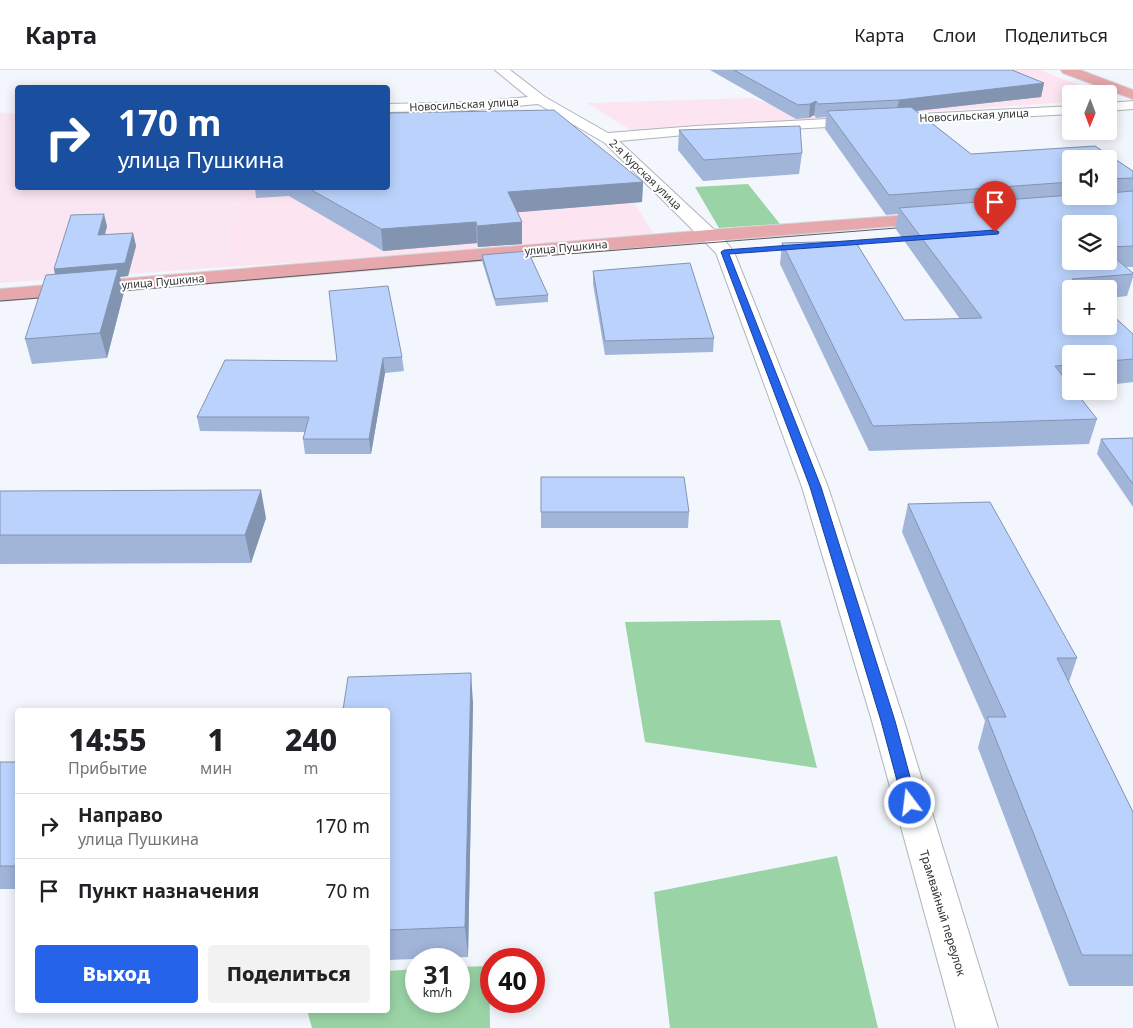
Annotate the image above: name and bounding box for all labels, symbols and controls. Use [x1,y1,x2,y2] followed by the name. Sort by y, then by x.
[25,18,97,51] text: Карта
[854,23,904,47] text: Карта
[932,23,976,47] text: Слои
[1004,23,1108,47] text: Поделиться
[1062,85,1118,140] north arrow
[1062,85,1117,400] map controls
[409,94,519,114] street label: Новосильская улица
[118,99,221,146] text: 170 m
[35,105,100,170] icon: right
[919,105,1029,125] street label: Новосильская улица
[606,135,686,213] street label: 2-я Курская улица
[118,144,284,174] text: улица Пушкина
[1062,150,1117,205] button: sound
[974,181,1016,232] pin
[981,188,1009,216] icon: arrive
[1062,215,1117,270] button: layers
[524,236,608,258] street label: улица Пушкина
[121,270,205,292] street label: улица Пушкина
[1062,280,1117,335] button: +
[1062,345,1117,400] button: −
[69,719,147,760] text: 14:55
[207,719,225,760] text: 1
[285,719,337,760] text: 240
[68,757,147,779] text: Прибытие
[200,757,232,779] text: мин
[304,757,319,779] text: m
[883,776,935,828] position arrow
[78,802,163,828] text: Направо
[35,812,63,840] icon: right
[315,813,370,839] text: 170 m
[78,828,199,850] text: улица Пушкина
[916,848,970,979] street label: Трамвайный переулок
[35,877,63,905] icon: arrive
[78,878,259,904] text: Пункт назначения
[326,878,370,904] text: 70 m
[35,945,198,1003] button: Выход
[208,945,370,1003] button: Поделиться
[480,948,545,1013] speed limit sign: 40
[423,957,452,991] text: 31
[423,984,452,1001] text: km/h

